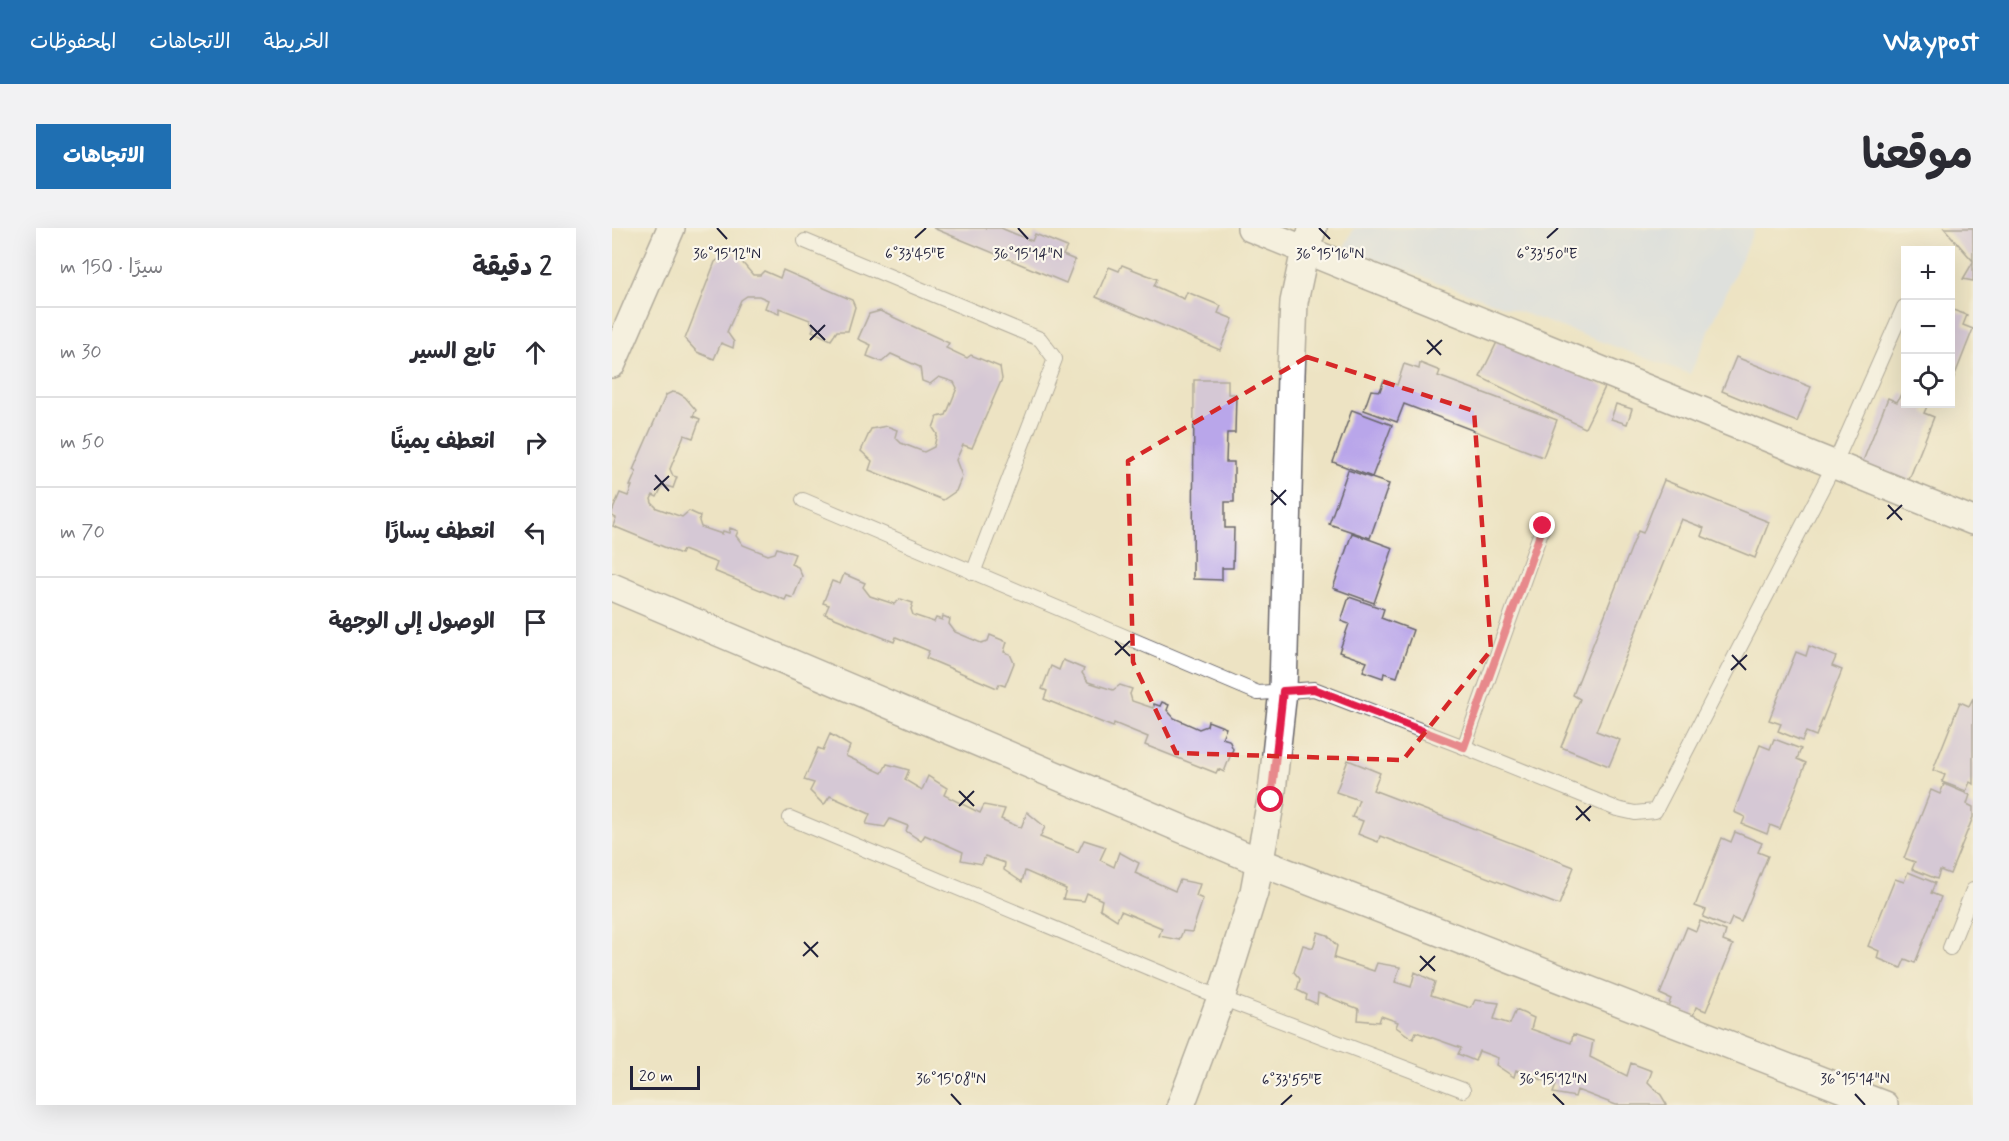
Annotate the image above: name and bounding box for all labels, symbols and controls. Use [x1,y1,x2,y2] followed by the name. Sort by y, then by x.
[1883,24,1979,61] text: Waypost
[30,28,116,56] text: المحفوظات
[149,28,231,56] text: الاتجاهات
[264,28,329,56] text: الخريطة
[36,124,171,189] button: الاتجاهات
[1862,129,1973,184] text: موقعنا
[693,245,761,265] text: 36°15'12"N
[885,245,945,265] text: 6°33'45"E
[993,245,1063,265] text: 36°15'14"N
[1296,245,1364,265] text: 36°15'16"N
[1517,245,1578,265] text: 6°33'50"E
[1901,246,1955,408] map controls
[1901,246,1955,300] button: +
[472,251,552,285] text: 2 دقيقة
[60,254,163,281] text: سيرًا · 150 m
[1901,300,1955,354] button: −
[519,336,552,369] icon: ahead
[411,338,495,366] text: تابع السير
[60,339,102,366] text: 30 m
[1901,354,1955,408] button: locate
[519,426,552,459] icon: right
[391,428,495,456] text: انعطف يمينًا
[60,429,105,456] text: 50 m
[1529,512,1555,538] route end
[519,516,552,549] icon: left
[385,518,495,546] text: انعطف يسارًا
[60,519,105,546] text: 70 m
[519,606,552,639] icon: arrive
[328,608,495,636] text: الوصول إلى الوجهة
[1257,786,1283,812] route start
[630,1063,700,1090] scale bar
[639,1066,673,1087] text: 20 m
[916,1070,986,1090] text: 36°15'08"N
[1519,1070,1587,1090] text: 36°15'12"N
[1820,1070,1890,1090] text: 36°15'14"N
[1262,1071,1322,1091] text: 6°33'55"E

